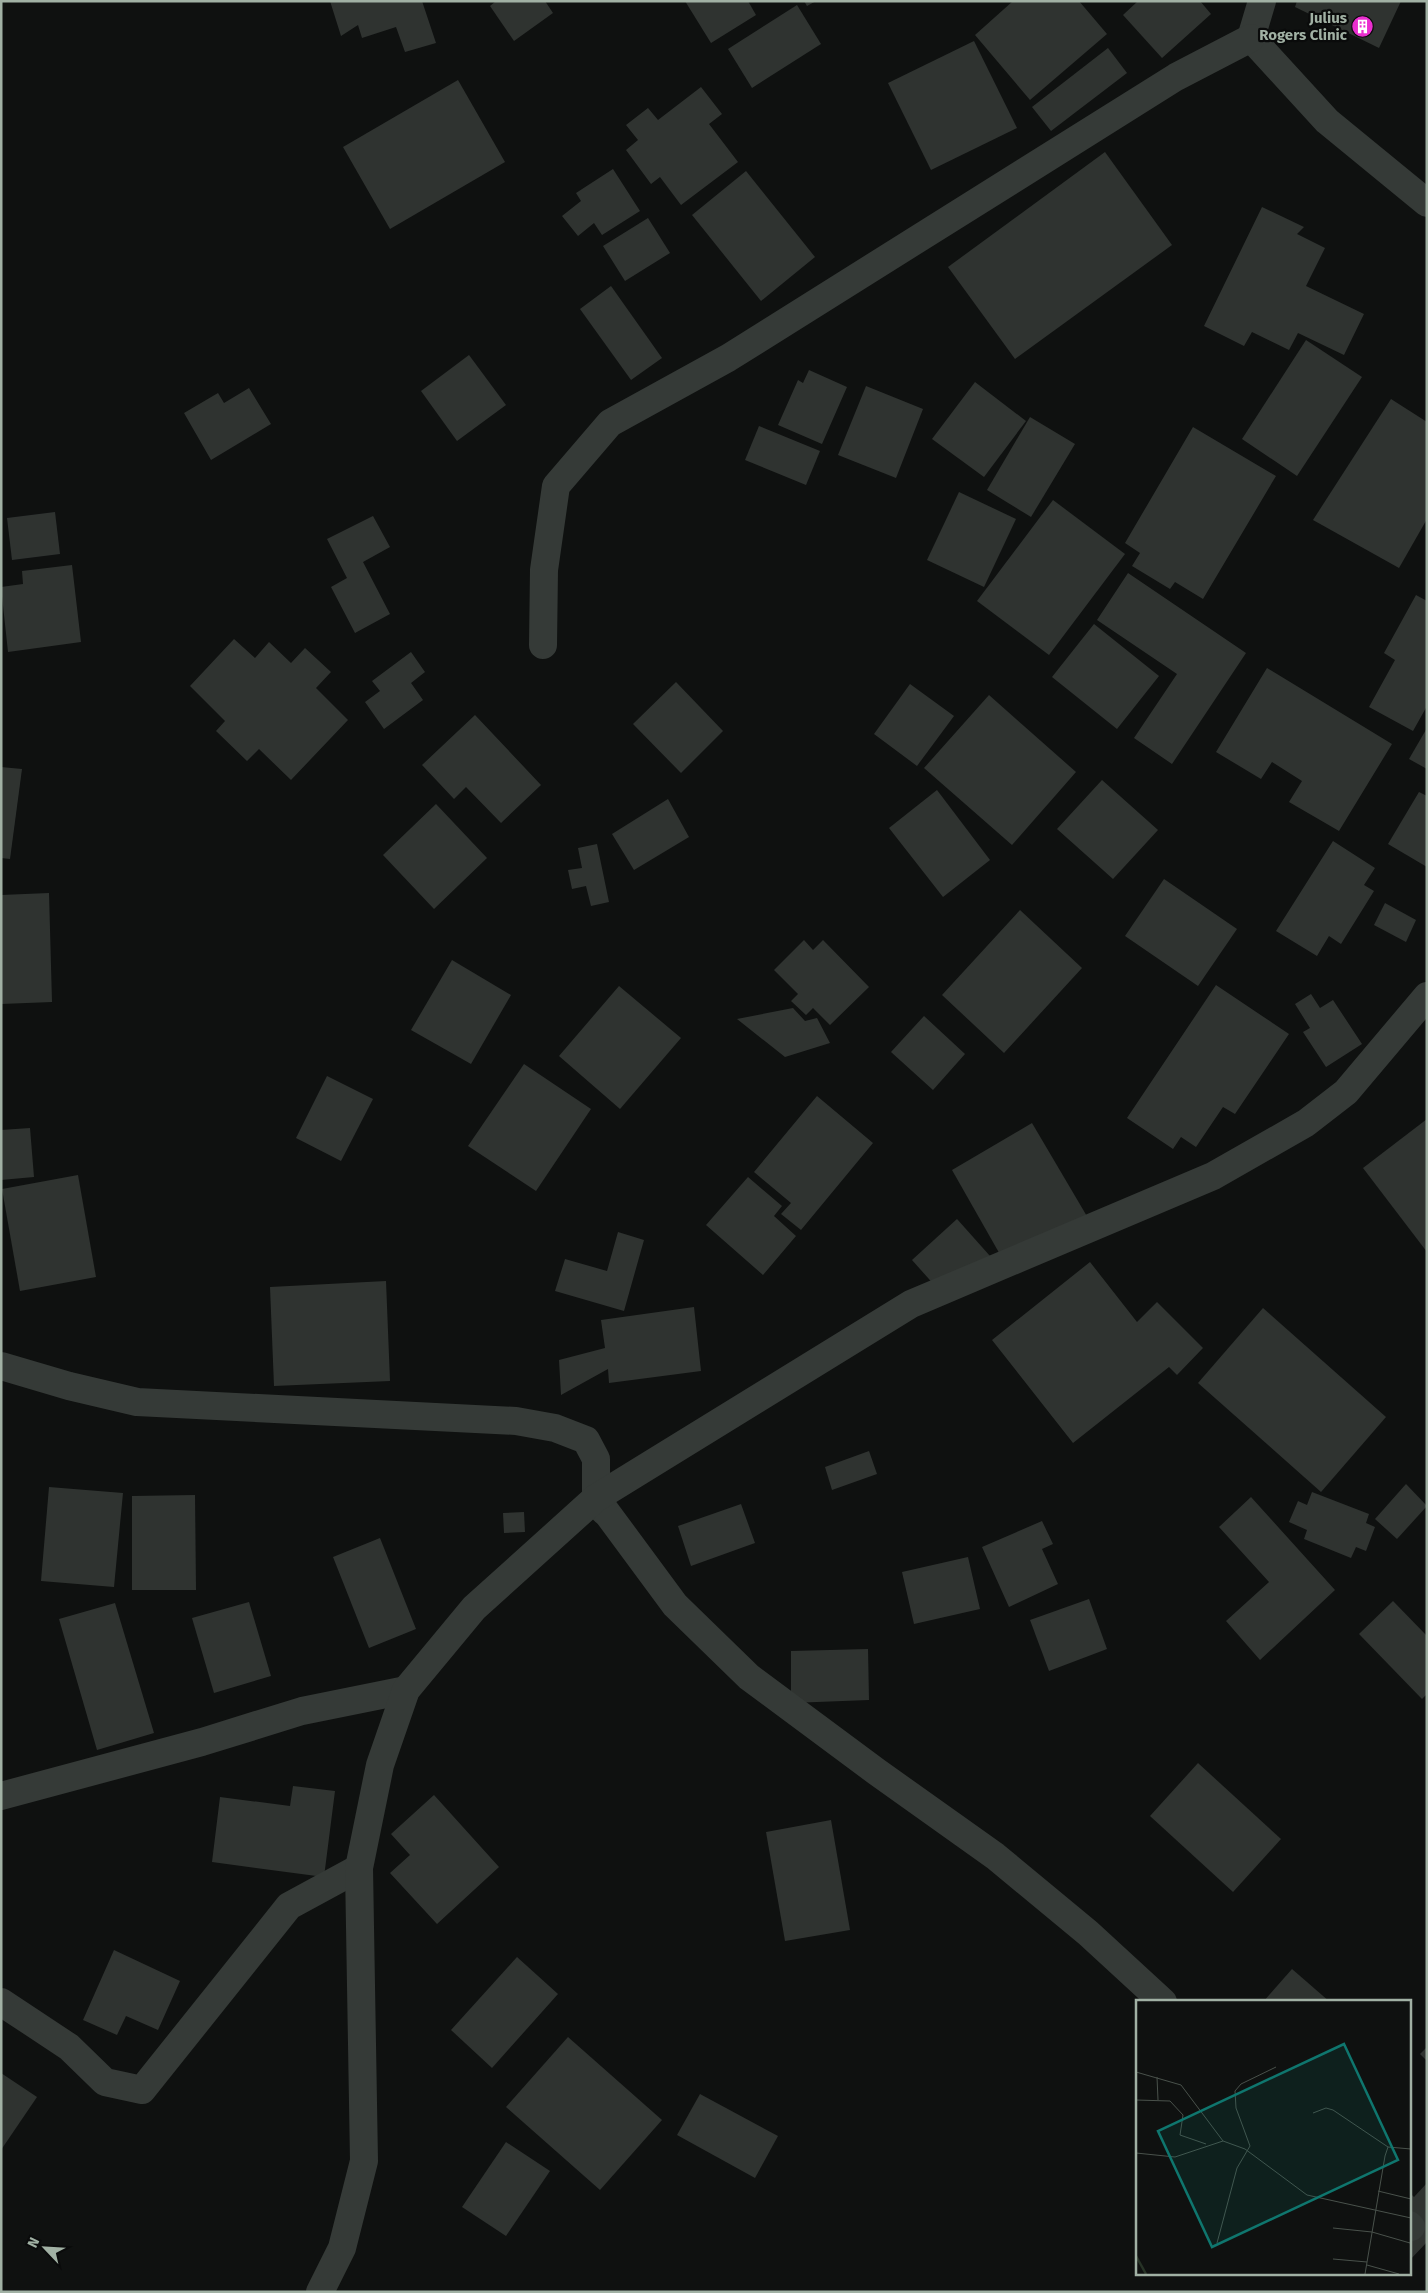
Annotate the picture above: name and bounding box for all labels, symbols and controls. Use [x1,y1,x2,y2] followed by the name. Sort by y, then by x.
[1259,9,1348,44] place label: Julius Rogers Clinic
[1351,15,1375,39] building icon: Julius Rogers Clinic
[1136,2000,1410,2276] inset map
[20,2223,70,2273] north arrow
[24,2235,43,2251] text: N

